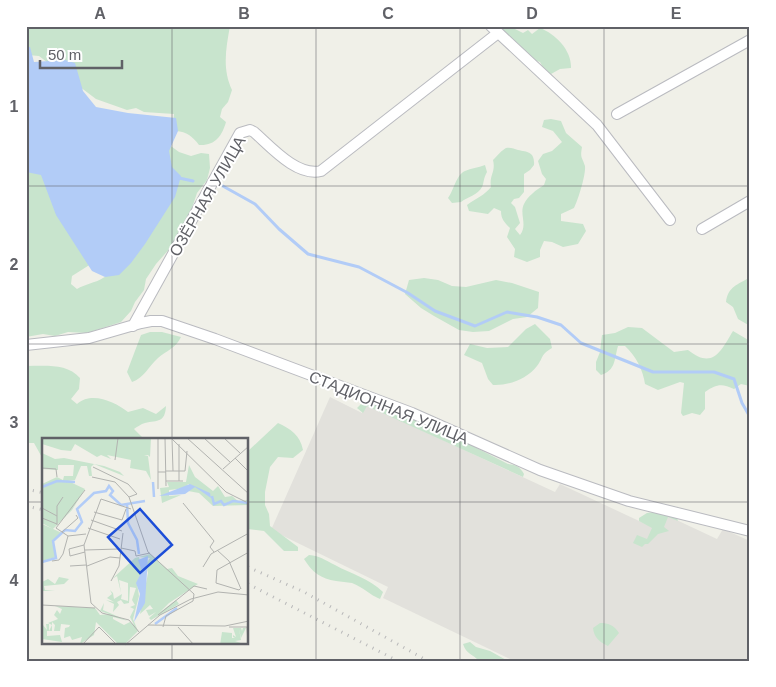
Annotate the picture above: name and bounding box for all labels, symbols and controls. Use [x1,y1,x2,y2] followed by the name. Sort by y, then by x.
[94,5,106,22] text: A
[238,5,250,22] text: B
[382,5,394,22] text: C
[526,5,538,22] text: D
[671,5,682,22] text: E
[40,38,122,70] scale bar
[48,46,81,63] text: 50 m
[10,98,19,115] text: 1
[166,133,249,259] street label: ОЗЁРНАЯ УЛИЦА
[10,256,19,273] text: 2
[307,368,471,447] street label: СТАДИОННАЯ УЛИЦА
[10,414,19,431] text: 3
[42,438,249,644] inset map
[10,572,19,589] text: 4

